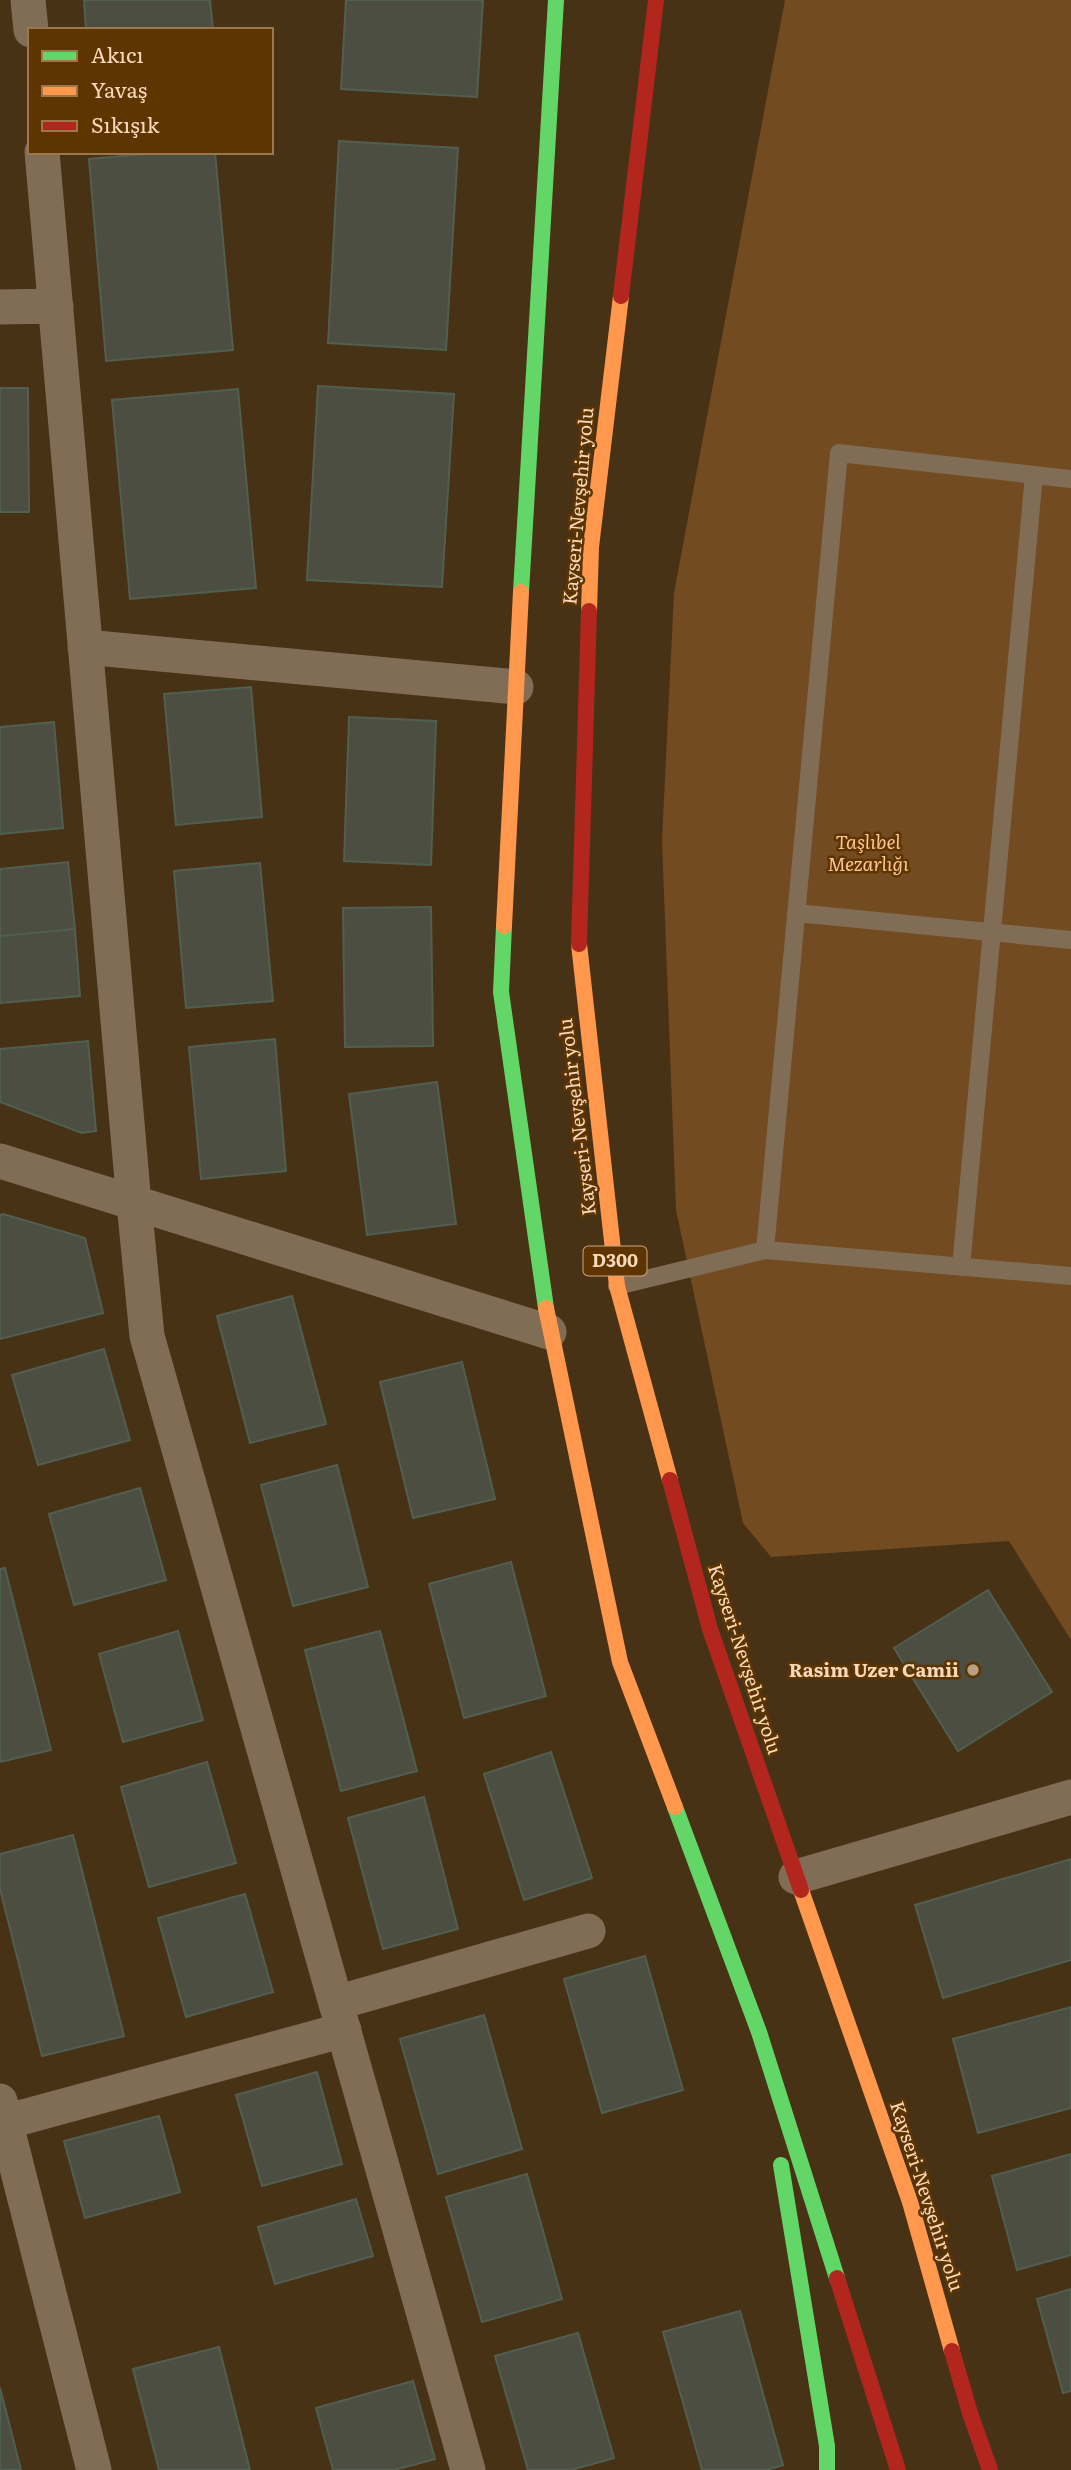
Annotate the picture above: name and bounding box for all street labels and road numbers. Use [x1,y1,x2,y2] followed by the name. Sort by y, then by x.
[554,406,600,606] street label: Kayseri-Nevşehir yolu
[550,1017,602,1217] street label: Kayseri-Nevşehir yolu
[584,1246,646,1276] road number: D300
[702,1560,790,1757] street label: Kayseri-Nevşehir yolu
[884,2097,972,2294] street label: Kayseri-Nevşehir yolu

